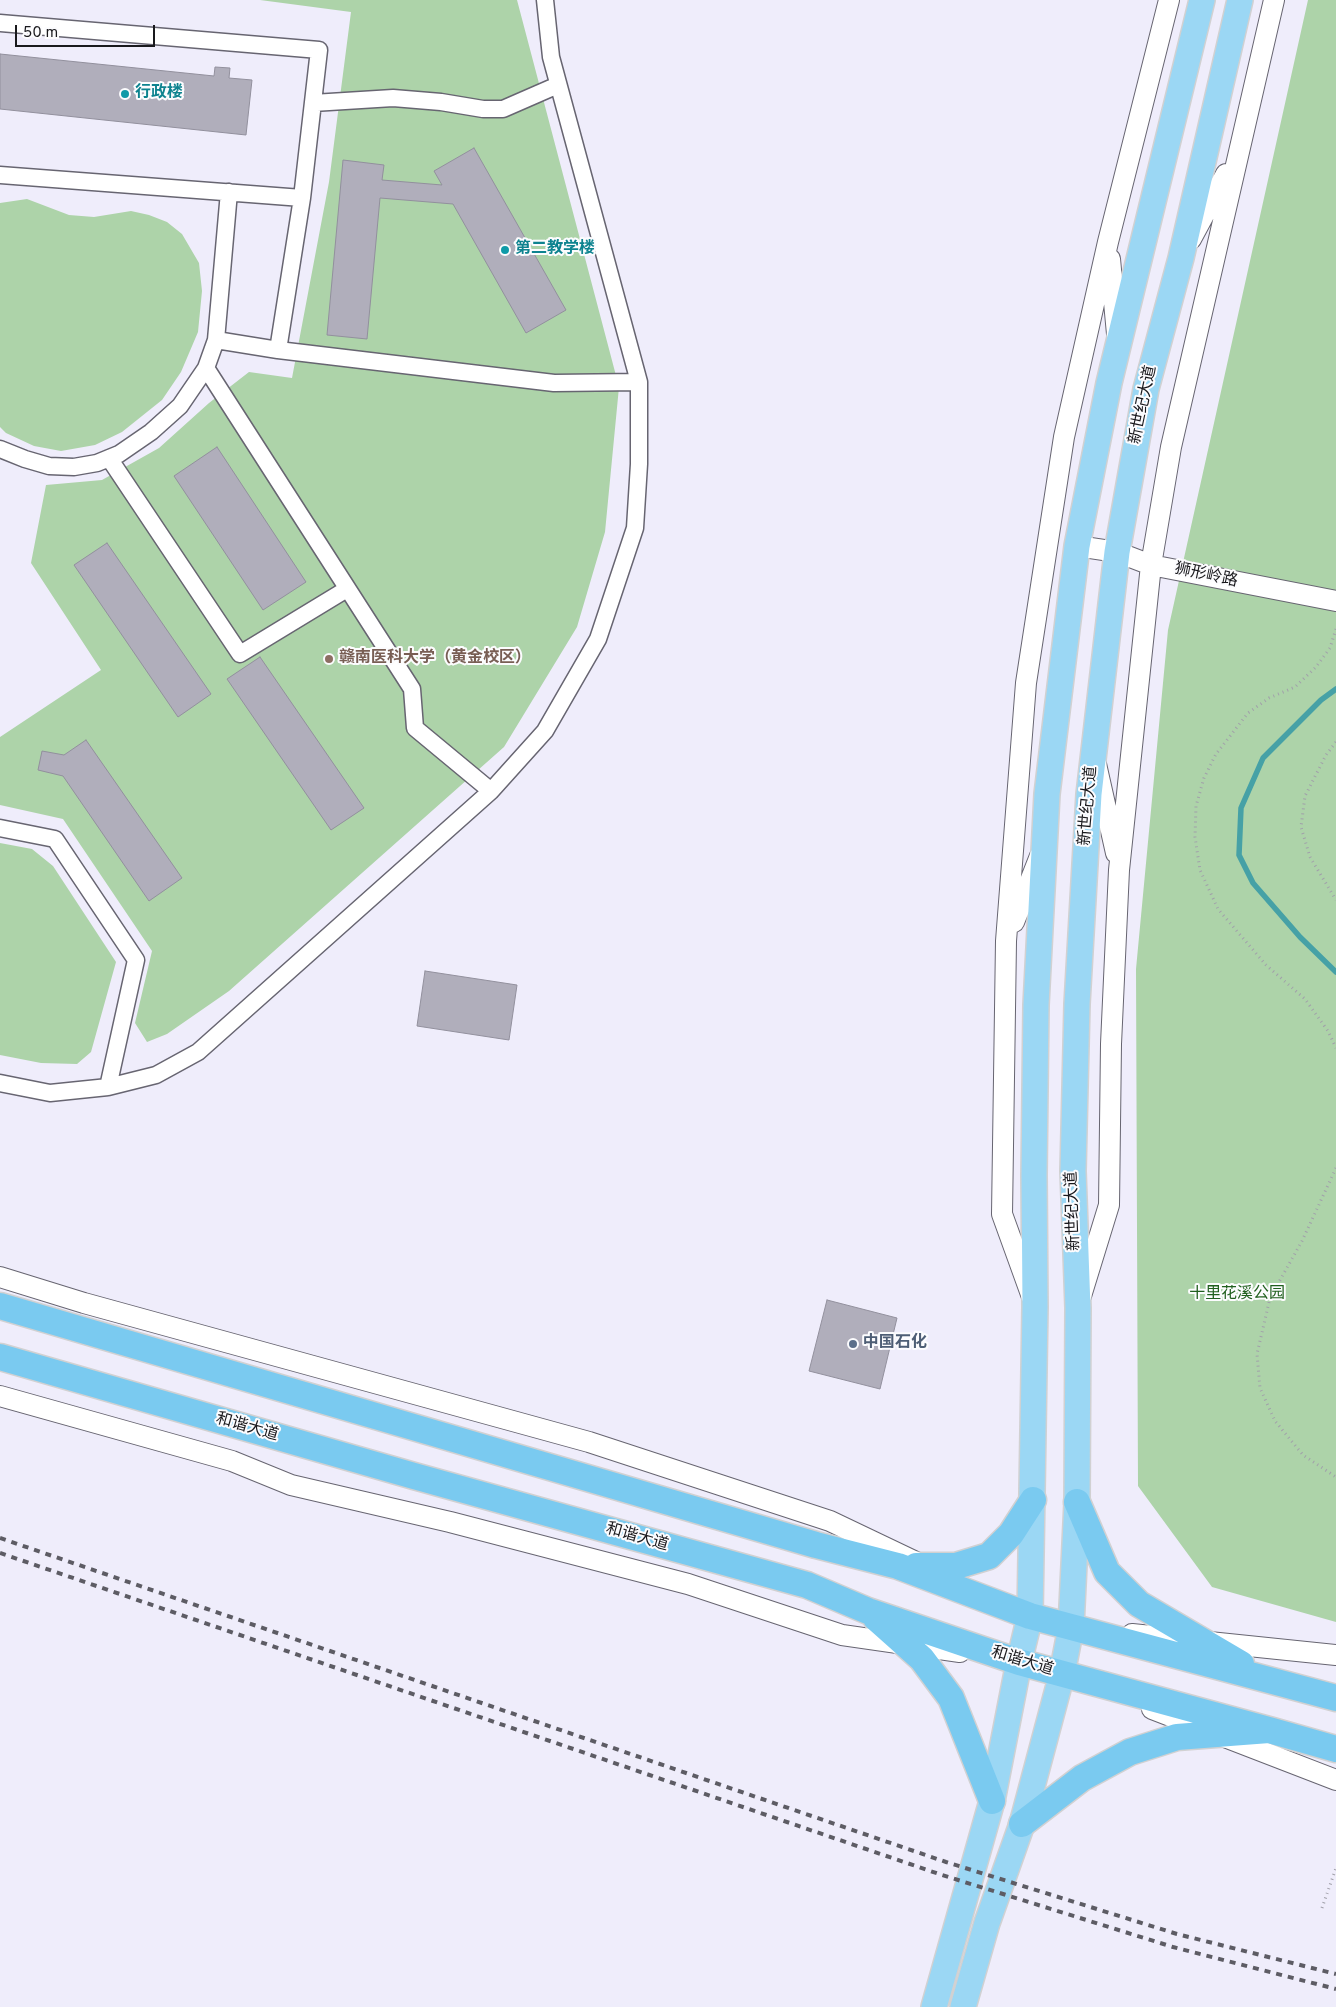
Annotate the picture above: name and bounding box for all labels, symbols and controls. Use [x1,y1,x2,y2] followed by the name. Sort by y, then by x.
[18,15,158,47] scale bar
[23,24,58,43] text: 50 m
[135,84,183,104] place label: 行政楼
[119,88,131,100] marker: 行政楼
[515,240,595,260] place label: 第二教学楼
[499,244,511,256] marker: 第二教学楼
[1126,364,1162,446] street label: 新世纪大道
[1173,560,1239,592] street label: 狮形岭路
[339,649,531,669] place label: 赣南医科大学（黄金校区）
[323,653,335,665] marker: 赣南医科大学（黄金校区）
[1076,765,1102,847] street label: 新世纪大道
[1063,1171,1085,1251] street label: 新世纪大道
[1189,1285,1285,1305] park label: 十里花溪公园
[863,1334,927,1354] place label: 中国石化
[847,1338,859,1350] marker: 中国石化
[214,1410,280,1446] street label: 和谐大道
[604,1520,670,1556] street label: 和谐大道
[989,1643,1055,1681] street label: 和谐大道

